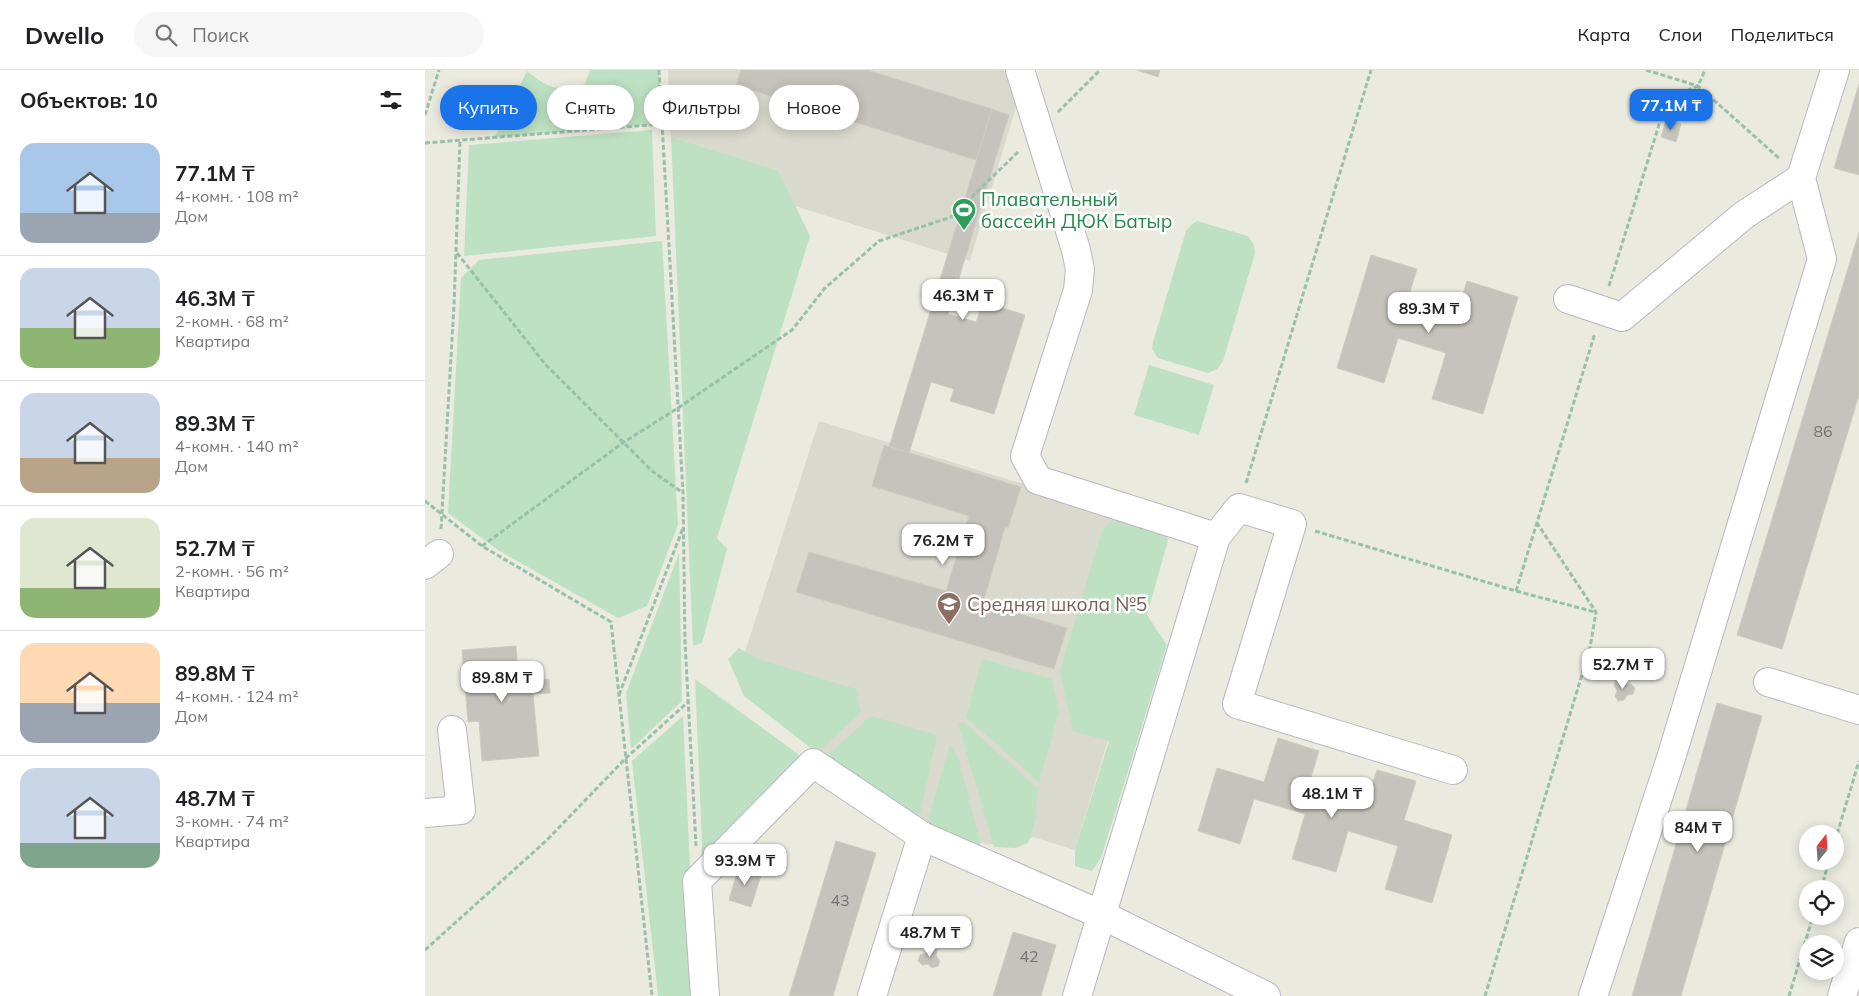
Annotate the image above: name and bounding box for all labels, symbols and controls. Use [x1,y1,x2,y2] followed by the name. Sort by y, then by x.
[134,12,484,57] search box
[25,20,104,50] text: Dwello
[152,21,180,49] icon: search
[192,23,249,47] text: Поиск
[1578,23,1630,46] text: Карта
[1658,23,1703,46] text: Слои
[1731,23,1834,46] text: Поделиться
[440,85,537,130] chip: Купить
[547,85,634,130] chip: Снять
[644,85,759,130] chip: Фильтры
[769,85,859,130] chip: Новое
[377,86,405,114] icon: filters
[20,87,158,113] text: Объектов: 10
[1625,88,1717,131] pin: 77.1M ₸
[1641,95,1701,115] text: 77.1M ₸
[175,160,255,186] text: 77.1M ₸
[60,163,120,223] icon: home
[175,186,299,206] text: 4-комн. · 108 m²
[981,187,1172,233] place label: Плавательный бассейн ДЮК Батыр
[951,197,977,231] sports icon: Плавательный бассейн ДЮК Батыр
[175,206,208,226] text: Дом
[917,278,1009,321] pin: 46.3M ₸
[175,285,255,311] text: 46.3M ₸
[933,285,993,305] text: 46.3M ₸
[60,288,120,348] icon: home
[1383,292,1475,334] pin: 89.3M ₸
[1399,298,1459,318] text: 89.3M ₸
[175,311,289,331] text: 2-комн. · 68 m²
[175,331,250,351] text: Квартира
[175,410,255,436] text: 89.3M ₸
[60,413,120,473] icon: home
[1813,421,1833,441] house number: 86
[175,436,299,456] text: 4-комн. · 140 m²
[175,456,208,476] text: Дом
[897,524,989,566] pin: 76.2M ₸
[913,530,973,550] text: 76.2M ₸
[175,535,255,561] text: 52.7M ₸
[60,538,120,598] icon: home
[175,561,289,581] text: 2-комн. · 56 m²
[175,581,250,601] text: Квартира
[936,591,962,625] school or university icon: Средняя школа №5
[967,592,1147,616] place label: Средняя школа №5
[1577,648,1669,690] pin: 52.7M ₸
[1593,654,1653,674] text: 52.7M ₸
[175,660,255,686] text: 89.8M ₸
[456,660,548,703] pin: 89.8M ₸
[60,663,120,723] icon: home
[472,667,532,687] text: 89.8M ₸
[175,686,299,706] text: 4-комн. · 124 m²
[175,706,208,726] text: Дом
[1286,776,1378,819] pin: 48.1M ₸
[1302,783,1362,803] text: 48.1M ₸
[175,785,255,811] text: 48.7M ₸
[60,788,120,848] icon: home
[1663,810,1733,853] pin: 84M ₸
[175,811,289,831] text: 3-комн. · 74 m²
[1674,817,1722,837] text: 84M ₸
[1799,825,1844,870] north arrow
[1799,825,1844,980] map controls
[175,831,250,851] text: Квартира
[699,844,791,886] pin: 93.9M ₸
[715,850,775,870] text: 93.9M ₸
[1799,880,1844,925] button: locate
[830,890,850,910] house number: 43
[884,916,976,958] pin: 48.7M ₸
[900,922,960,942] text: 48.7M ₸
[1799,935,1844,980] button: layers
[1019,946,1039,966] house number: 42

